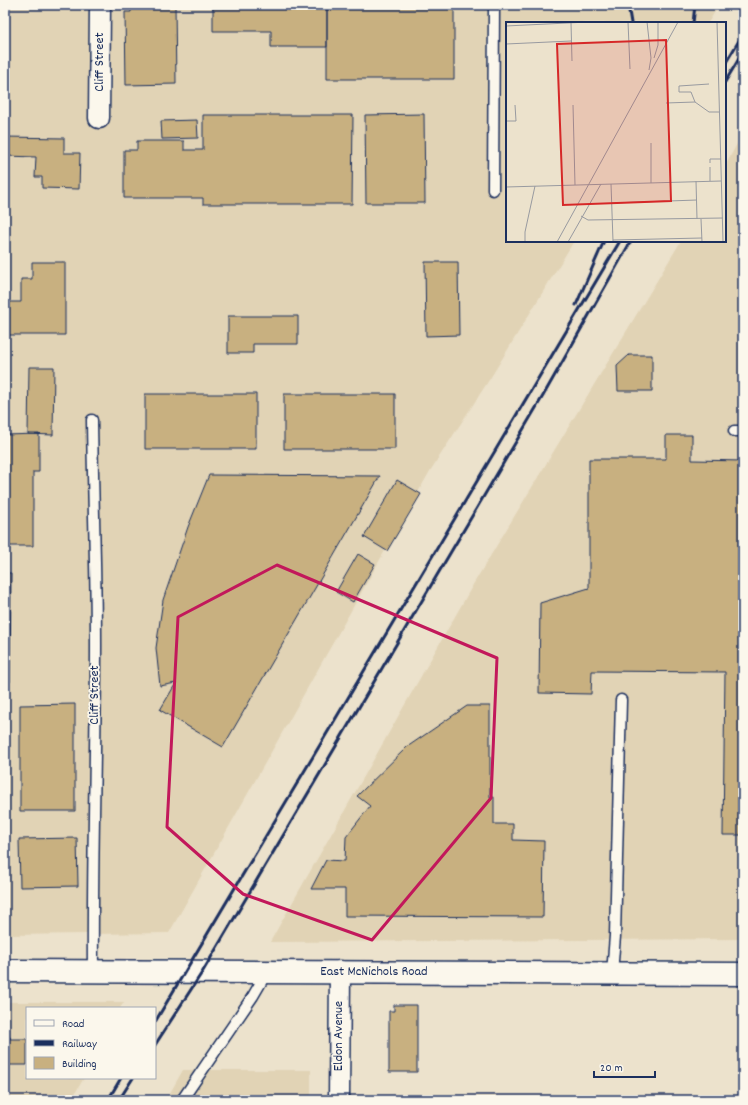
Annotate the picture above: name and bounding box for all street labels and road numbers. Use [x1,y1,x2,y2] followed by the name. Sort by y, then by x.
[90,32,110,92] street label: Cliff Street
[85,665,105,725] street label: Cliff Street
[320,962,428,982] street label: East McNichols Road
[329,1001,349,1071] street label: Eldon Avenue

